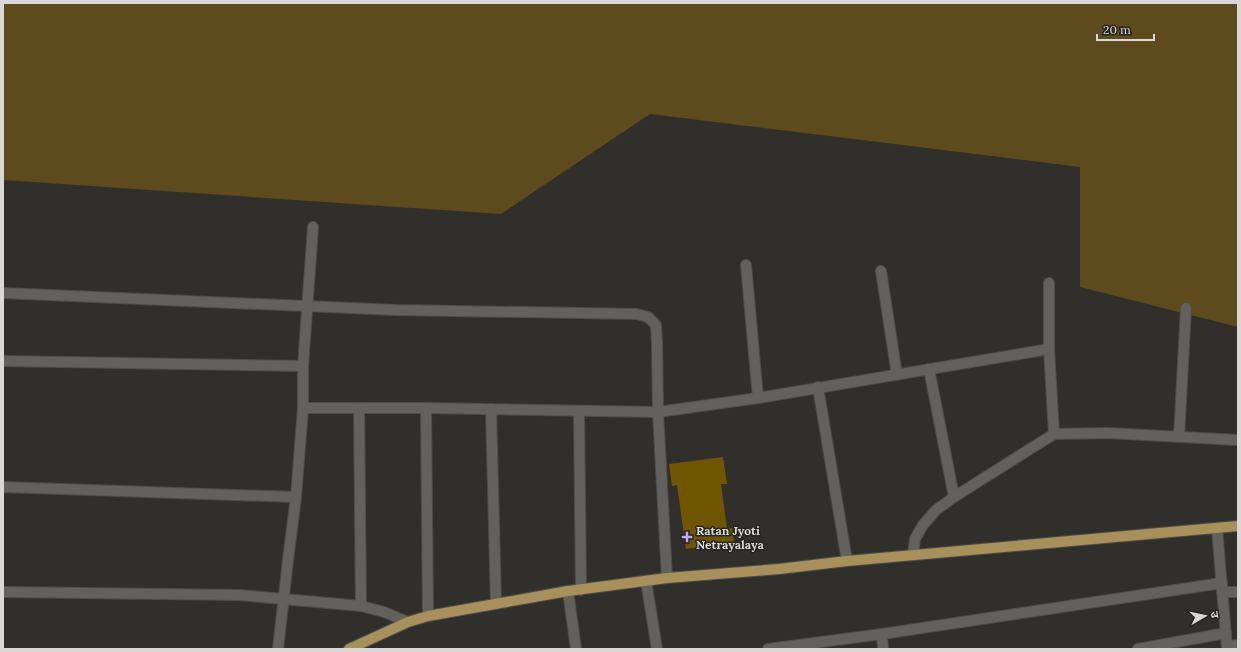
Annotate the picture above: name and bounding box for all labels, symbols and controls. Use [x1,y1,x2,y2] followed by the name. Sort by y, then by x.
[1097,16,1154,42] scale bar
[1103,22,1131,37] text: 20 m
[696,523,765,552] place label: Ratan Jyoti Netrayalaya
[681,531,693,543] marker: Ratan Jyoti Netrayalaya
[1185,596,1225,636] north arrow
[1207,610,1222,619] text: उ

